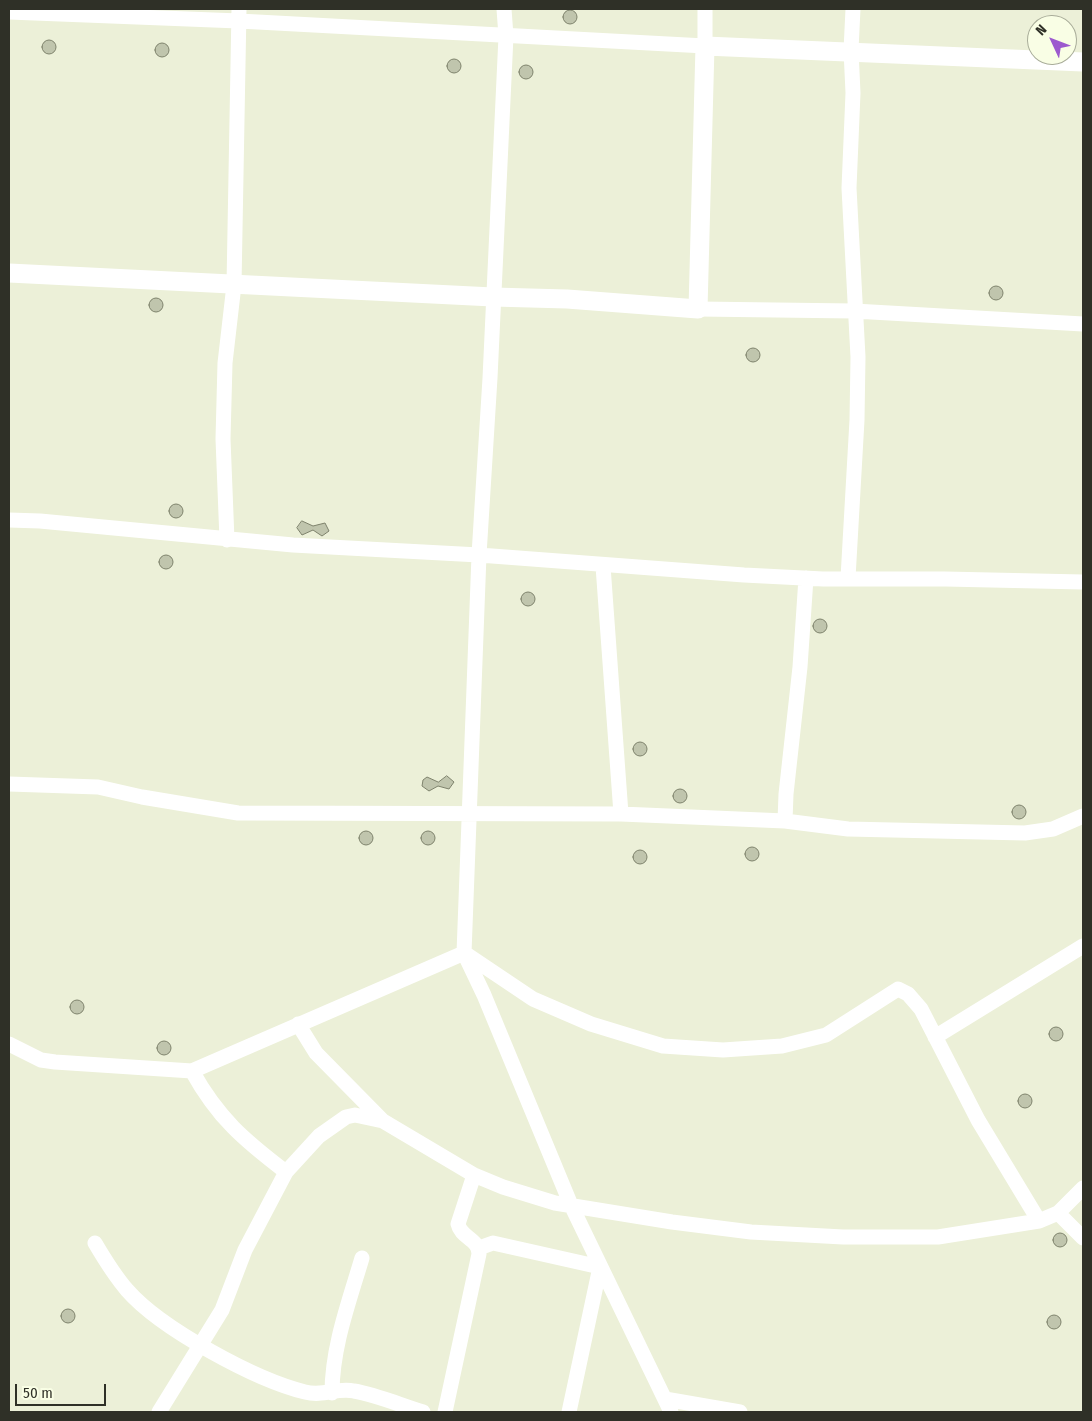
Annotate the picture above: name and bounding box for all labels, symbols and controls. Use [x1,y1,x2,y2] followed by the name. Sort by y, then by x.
[1027,15,1077,65] north arrow
[1032,21,1050,39] text: N
[18,1374,109,1406] scale bar
[23,1384,53,1402] text: 50 m

